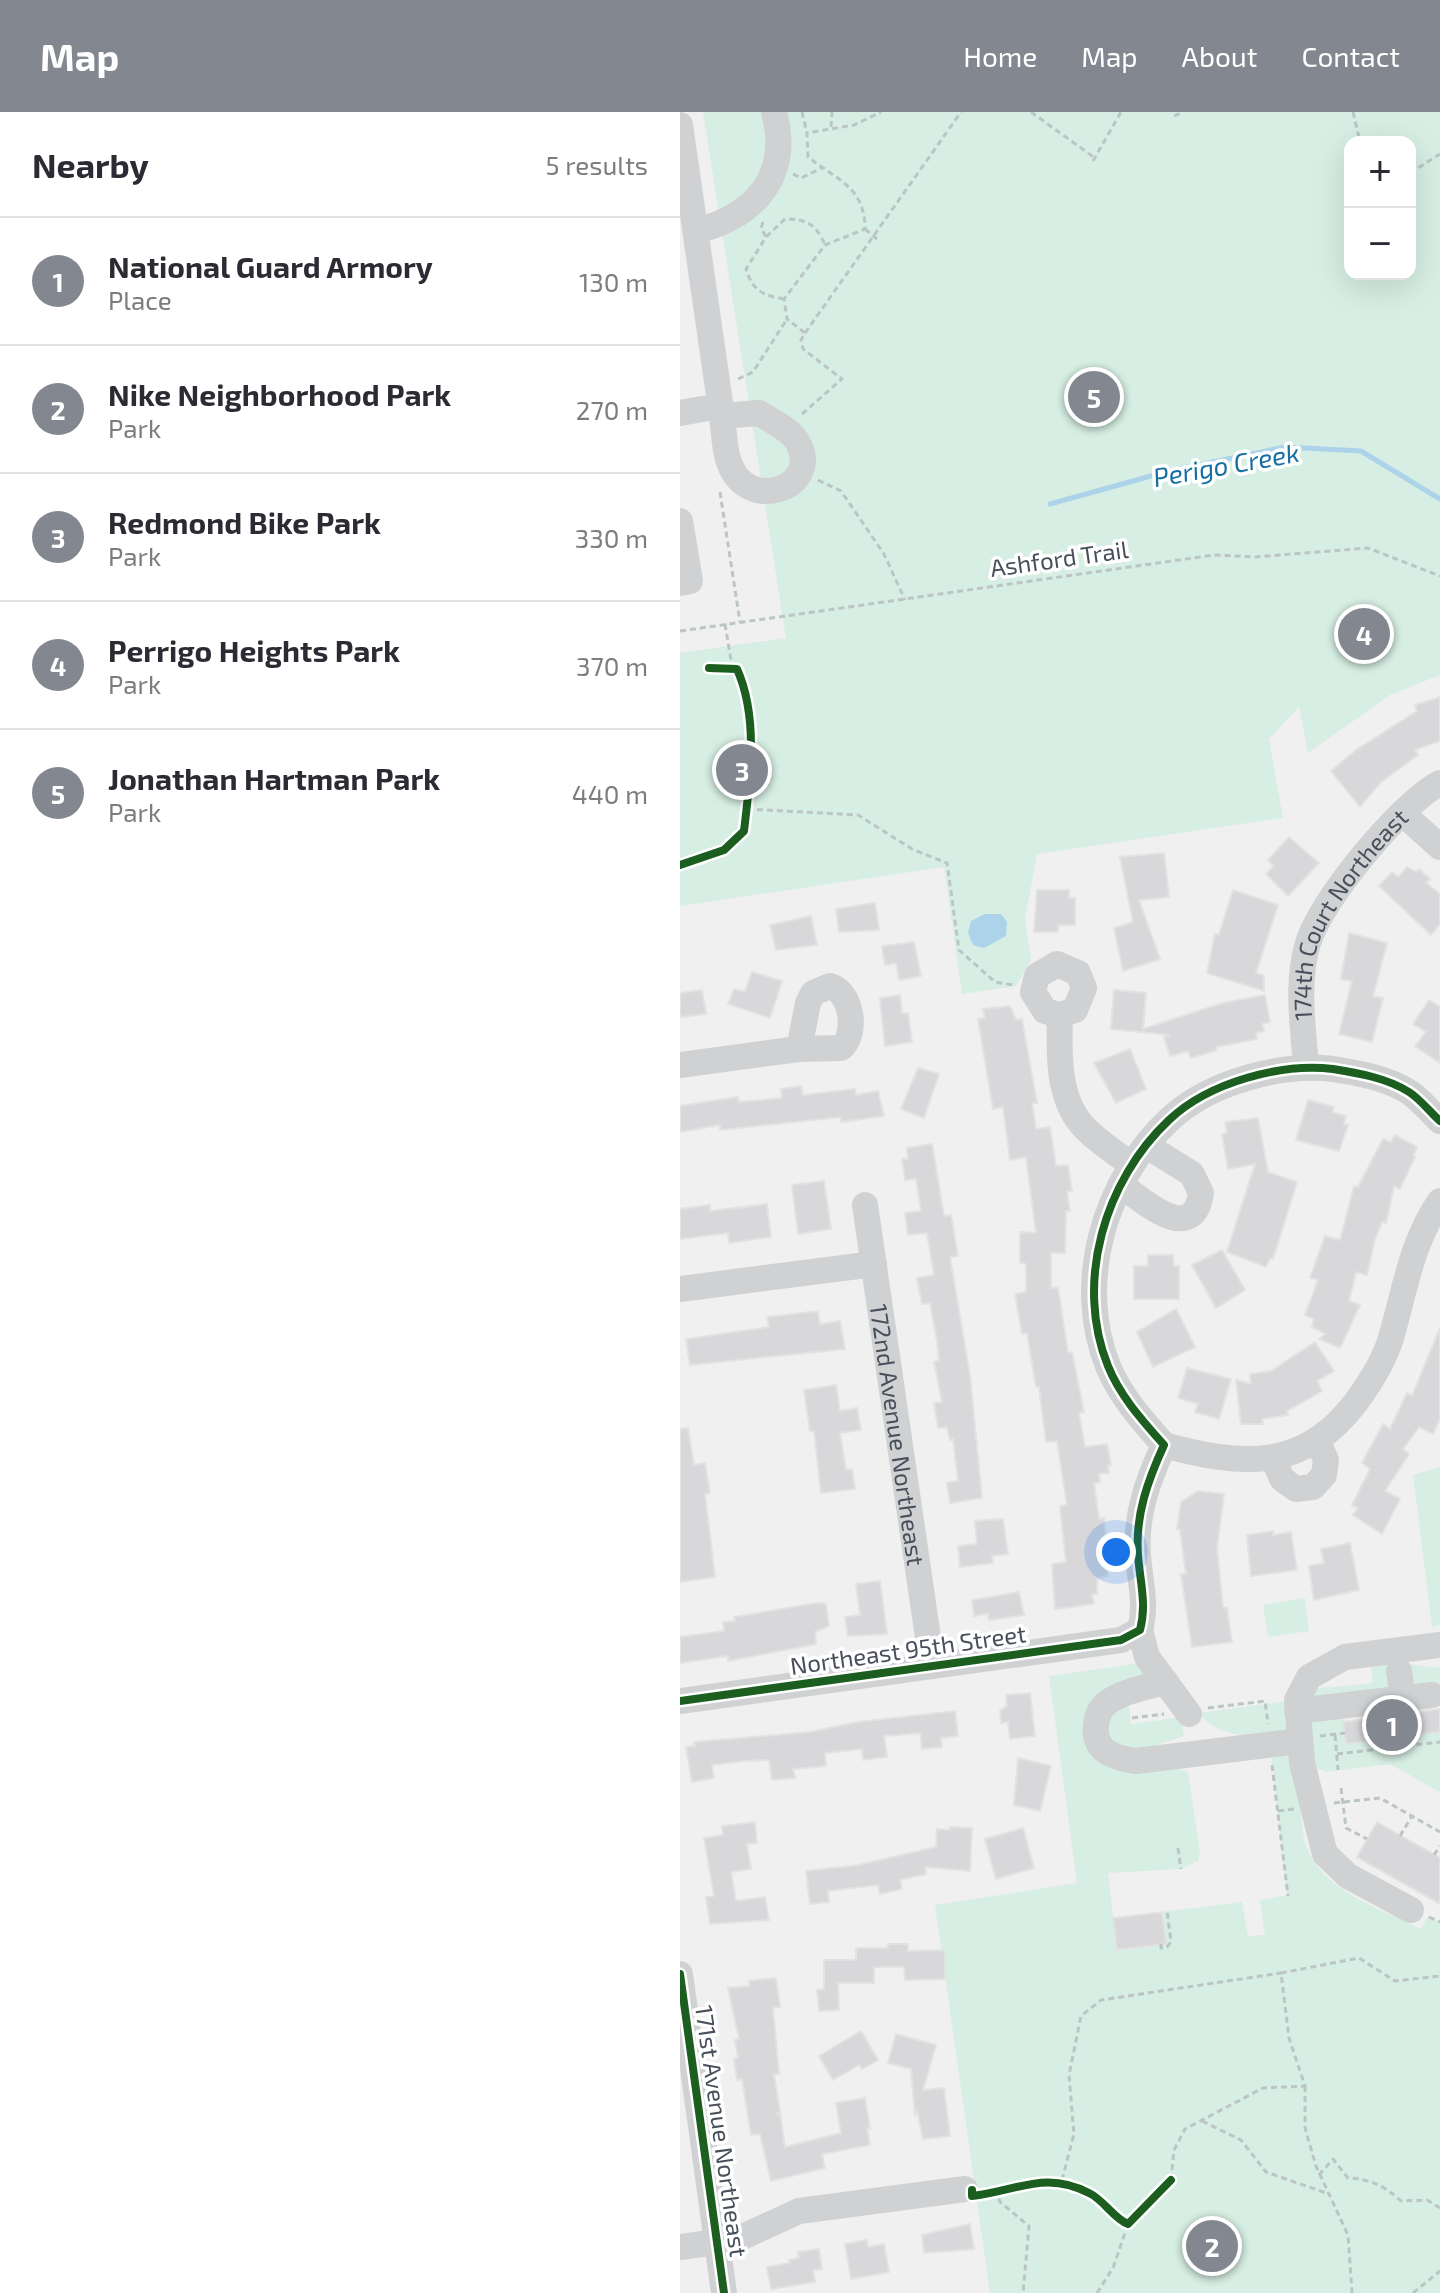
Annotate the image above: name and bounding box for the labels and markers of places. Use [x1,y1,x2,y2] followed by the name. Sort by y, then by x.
[1068,367,1120,427] pin: 5
[1338,604,1390,664] pin: 4
[716,740,768,800] pin: 3
[1366,1695,1418,1755] pin: 1
[1186,2216,1238,2276] pin: 2

